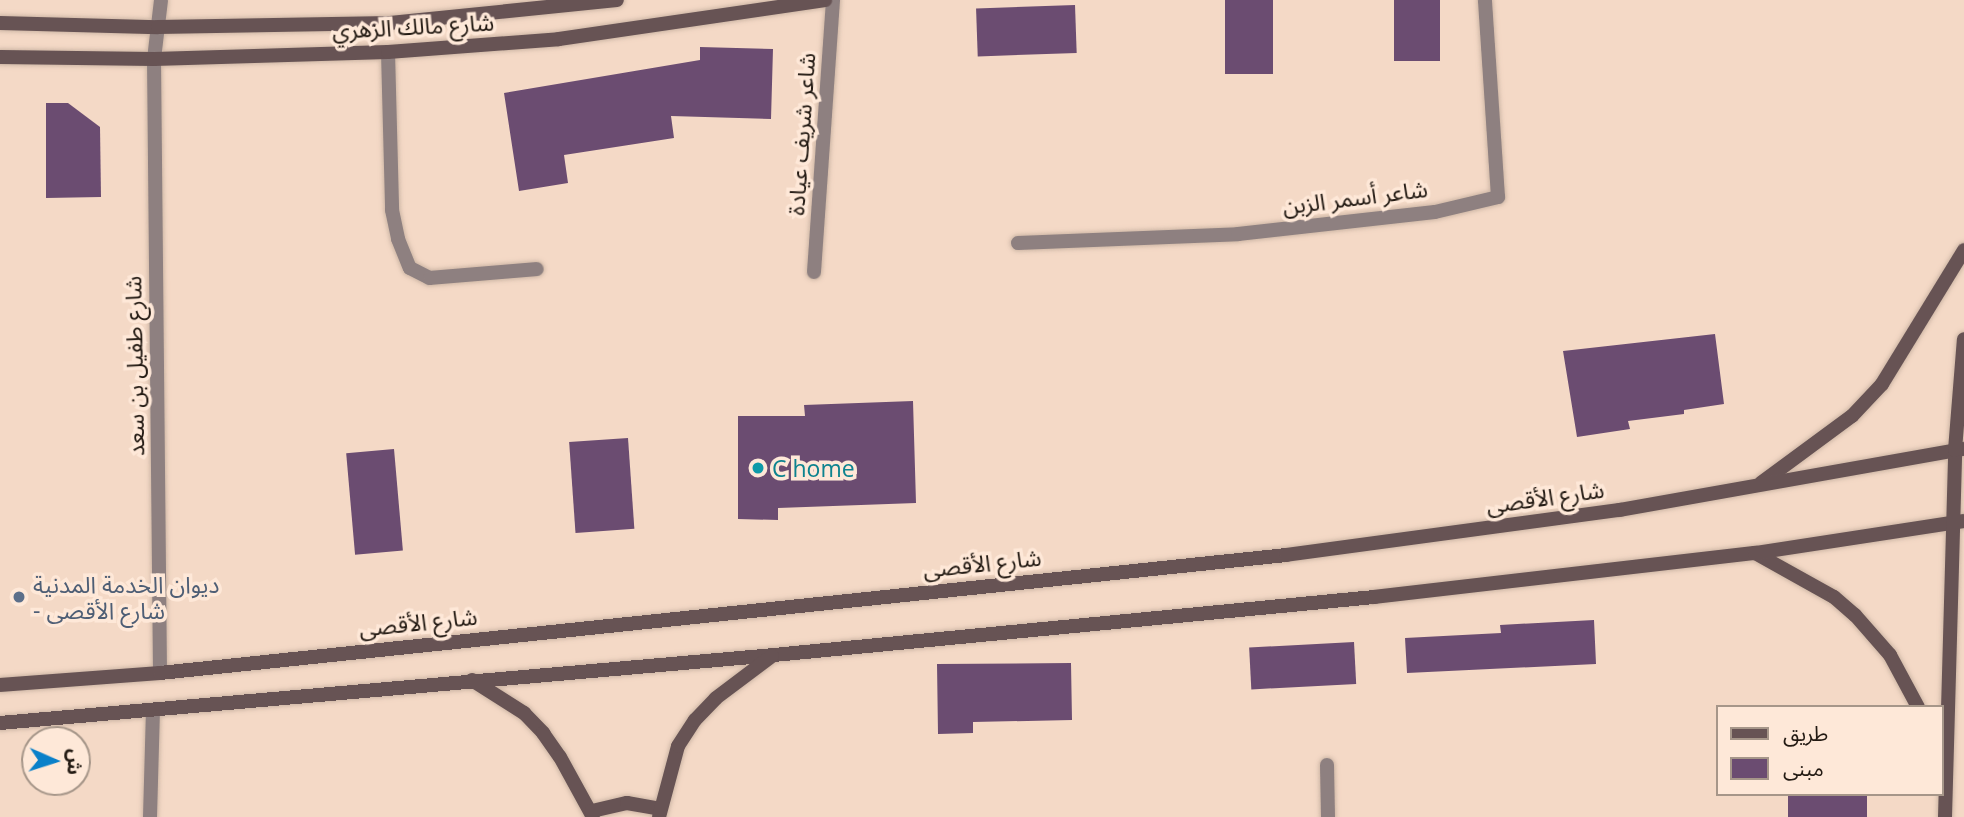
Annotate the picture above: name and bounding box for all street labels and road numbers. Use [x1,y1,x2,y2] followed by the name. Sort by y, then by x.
[331,8,495,44] street label: شارع مالك الزهري
[782,52,820,216] street label: شاعر شريف عيادة
[1281,174,1429,220] street label: شاعر أسمر الزبن
[119,276,149,456] street label: شارع طفيل بن سعد
[1484,475,1606,519] street label: شارع الأقصى
[922,543,1042,583] street label: شارع الأقصى
[358,602,478,642] street label: شارع الأقصى

